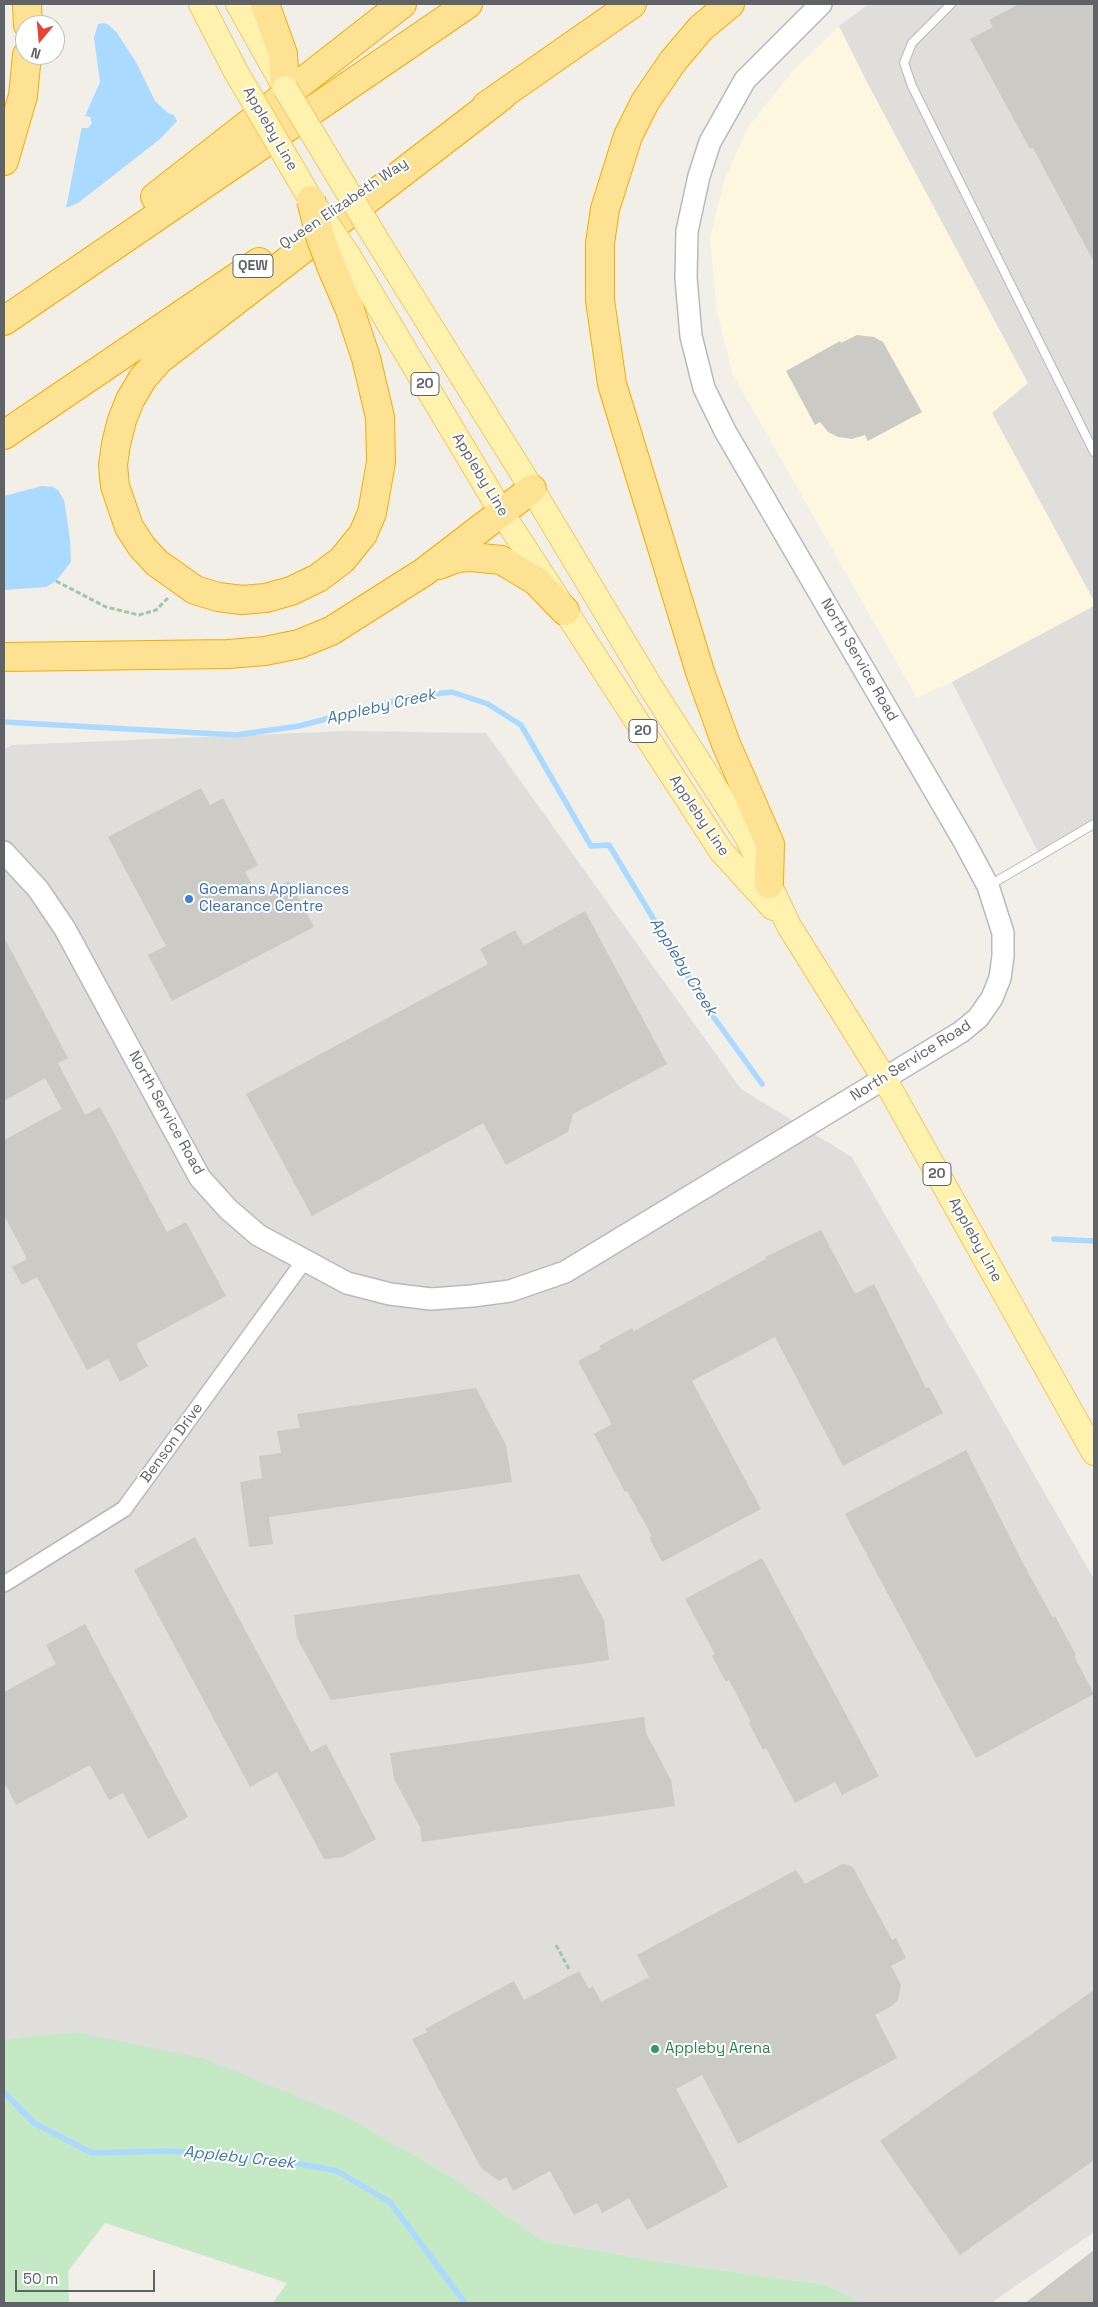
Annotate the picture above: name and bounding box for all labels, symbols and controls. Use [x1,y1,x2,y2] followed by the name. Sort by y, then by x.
[15,15,65,65] north arrow
[29,43,43,63] text: N
[239,84,301,174] street label: Appleby Line
[276,154,412,254] street label: Queen Elizabeth Way
[233,255,273,278] road number: QEW
[411,372,439,396] road number: 20
[448,430,512,520] street label: Appleby Line
[816,595,902,725] street label: North Service Road
[324,685,438,729] water label: Appleby Creek
[629,719,657,742] road number: 20
[665,772,733,860] street label: Appleby Line
[199,881,349,916] place label: Goemans Appliances Clearance Centre
[183,893,195,905] marker: Goemans Appliances Clearance Centre
[645,914,721,1020] water label: Appleby Creek
[847,1017,975,1105] street label: North Service Road
[124,1048,208,1178] street label: North Service Road
[923,1162,951,1186] road number: 20
[944,1195,1006,1285] street label: Appleby Line
[137,1400,207,1486] street label: Benson Drive
[665,2040,771,2058] place label: Appleby Arena
[649,2043,661,2055] marker: Appleby Arena
[182,2143,296,2173] water label: Appleby Creek
[18,2260,158,2292] scale bar
[23,2269,58,2288] text: 50 m

